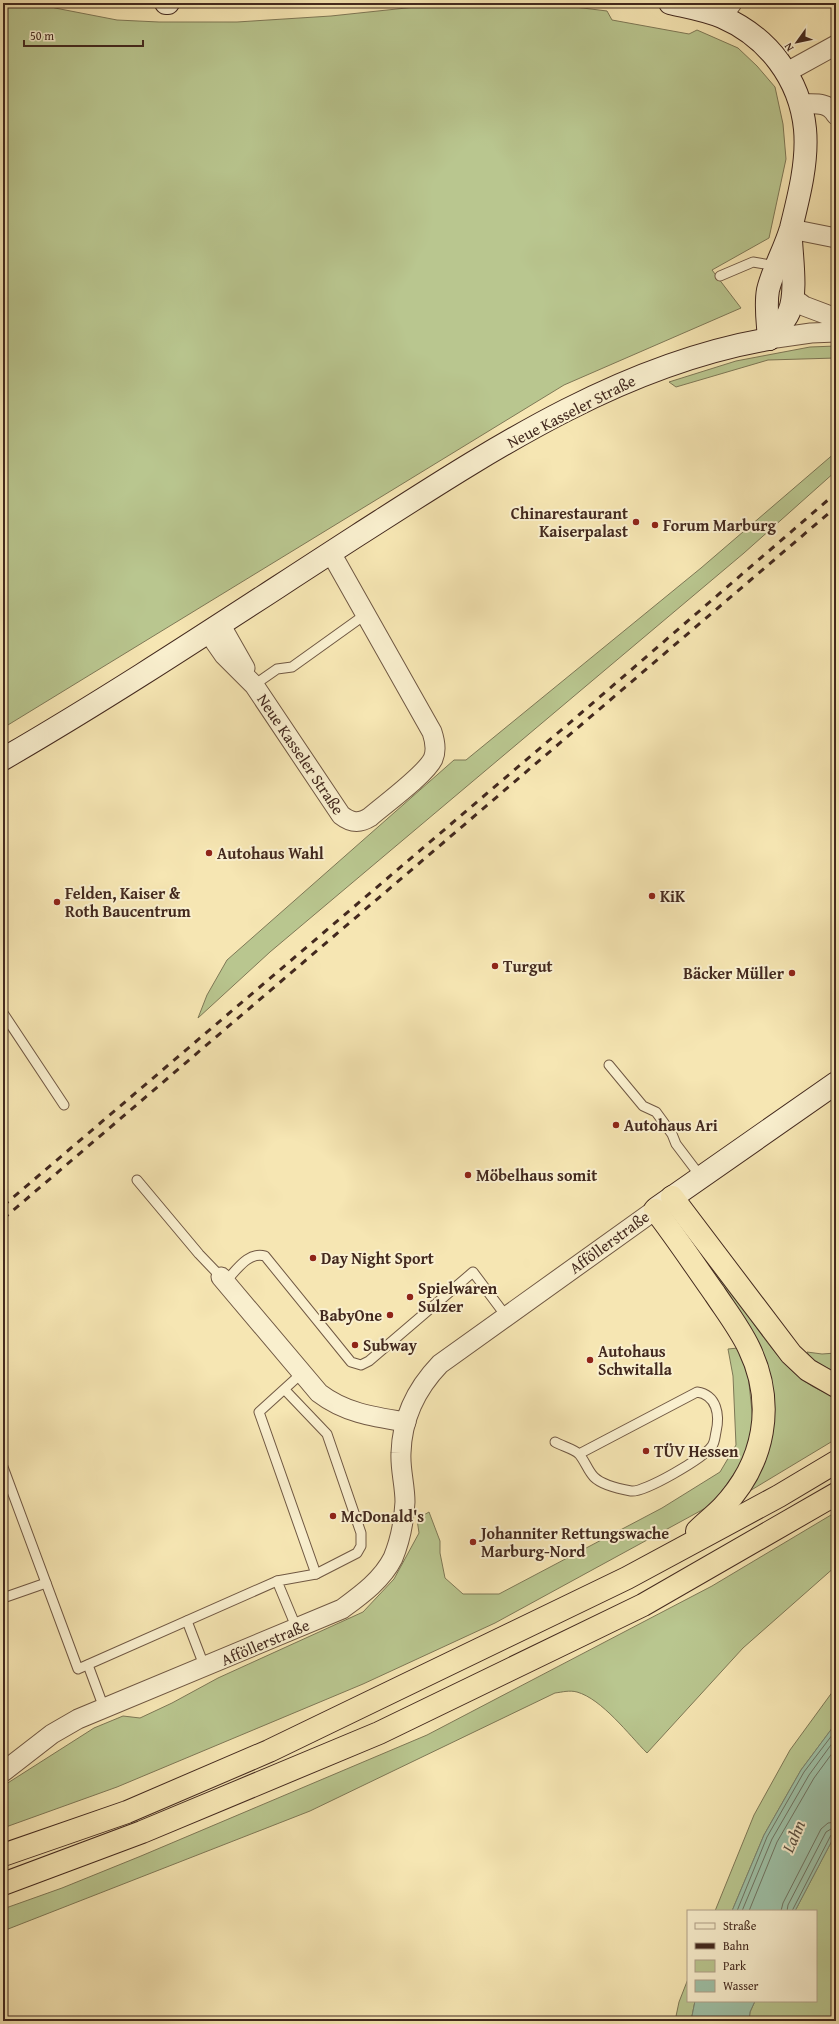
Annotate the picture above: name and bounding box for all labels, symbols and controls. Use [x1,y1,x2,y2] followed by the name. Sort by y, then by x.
[24,22,143,48] scale bar
[777,22,817,62] north arrow
[30,27,54,44] text: 50 m
[780,39,797,55] text: N
[503,368,639,454] street label: Neue Kasseler Straße
[511,501,628,543] place label: Chinarestaurant Kaiserpalast
[663,513,777,537] place label: Forum Marburg
[631,517,641,527] marker: Chinarestaurant Kaiserpalast
[650,520,660,530] marker: Forum Marburg
[252,689,350,819] street label: Neue Kasseler Straße
[217,841,324,865] place label: Autohaus Wahl
[204,848,214,858] marker: Autohaus Wahl
[65,881,191,923] place label: Felden, Kaiser & Roth Baucentrum
[660,884,686,908] place label: KiK
[647,891,657,901] marker: KiK
[52,897,62,907] marker: Felden, Kaiser & Roth Baucentrum
[503,954,553,978] place label: Turgut
[490,961,500,971] marker: Turgut
[683,961,785,985] place label: Bäcker Müller
[787,968,797,978] marker: Bäcker Müller
[624,1113,718,1137] place label: Autohaus Ari
[611,1120,621,1130] marker: Autohaus Ari
[476,1163,597,1187] place label: Möbelhaus somit
[463,1170,473,1180] marker: Möbelhaus somit
[564,1205,654,1279] street label: Afföllerstraße
[321,1246,434,1270] place label: Day Night Sport
[308,1253,318,1263] marker: Day Night Sport
[418,1276,498,1318] place label: Spielwaren Sulzer
[405,1292,415,1302] marker: Spielwaren Sulzer
[320,1303,382,1327] place label: BabyOne
[385,1310,395,1320] marker: BabyOne
[363,1333,418,1357] place label: Subway
[598,1339,673,1381] place label: Autohaus Schwitalla
[350,1340,360,1350] marker: Subway
[585,1355,595,1365] marker: Autohaus Schwitalla
[654,1439,739,1463] place label: TÜV Hessen
[641,1446,651,1456] marker: TÜV Hessen
[341,1504,424,1528] place label: McDonald's
[328,1511,338,1521] marker: McDonald's
[478,1521,669,1563] place label: Johanniter Rettungswache Marburg-Nord
[468,1537,478,1547] marker: Johanniter Rettungswache Marburg-Nord
[217,1613,313,1671] street label: Afföllerstraße
[774,1816,811,1857] water label: Lahn
[687,1910,817,2002] legend
[723,1917,757,1934] text: Straße
[723,1937,749,1954] text: Bahn
[723,1957,747,1974] text: Park
[723,1977,759,1994] text: Wasser

